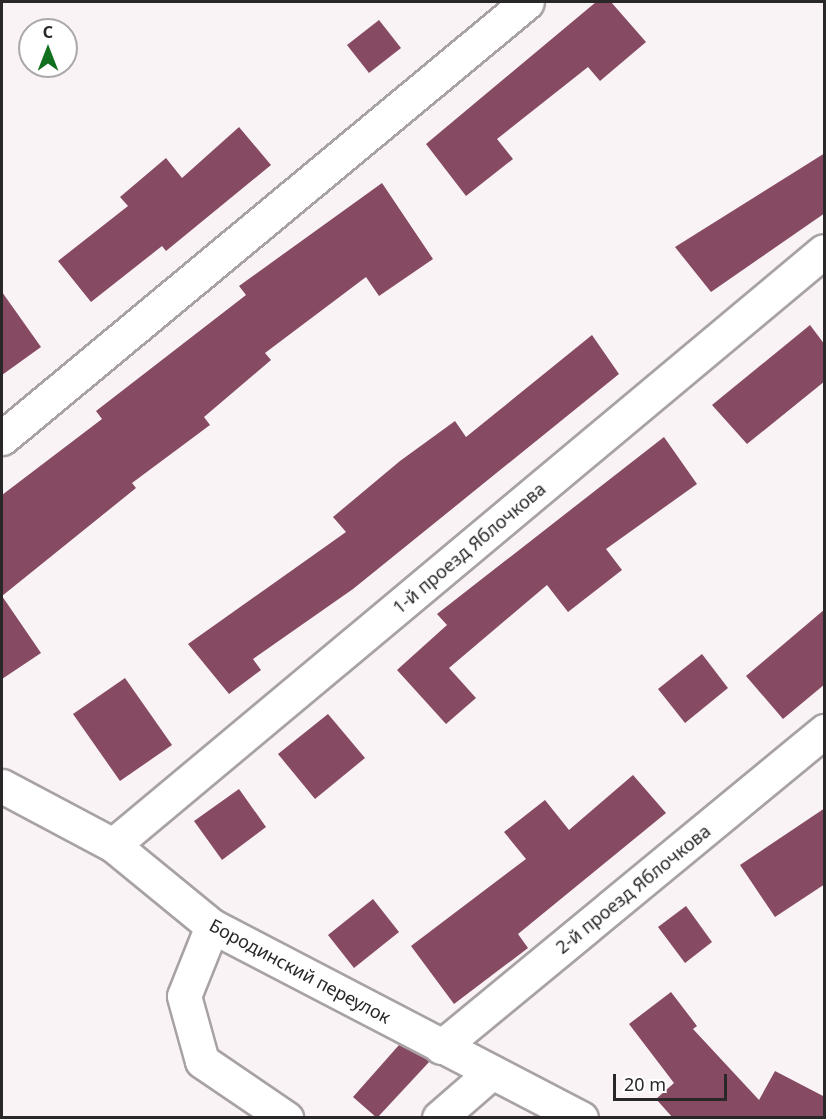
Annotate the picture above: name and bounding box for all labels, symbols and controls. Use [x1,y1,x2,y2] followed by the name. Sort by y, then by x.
[18,18,78,78] north arrow
[43,21,53,43] text: С
[388,478,550,618] street label: 1-й проезд Яблочкова
[551,820,715,958] street label: 2-й проезд Яблочкова
[206,914,394,1028] street label: Бородинский переулок
[616,1062,730,1100] scale bar
[624,1072,666,1096] text: 20 m

